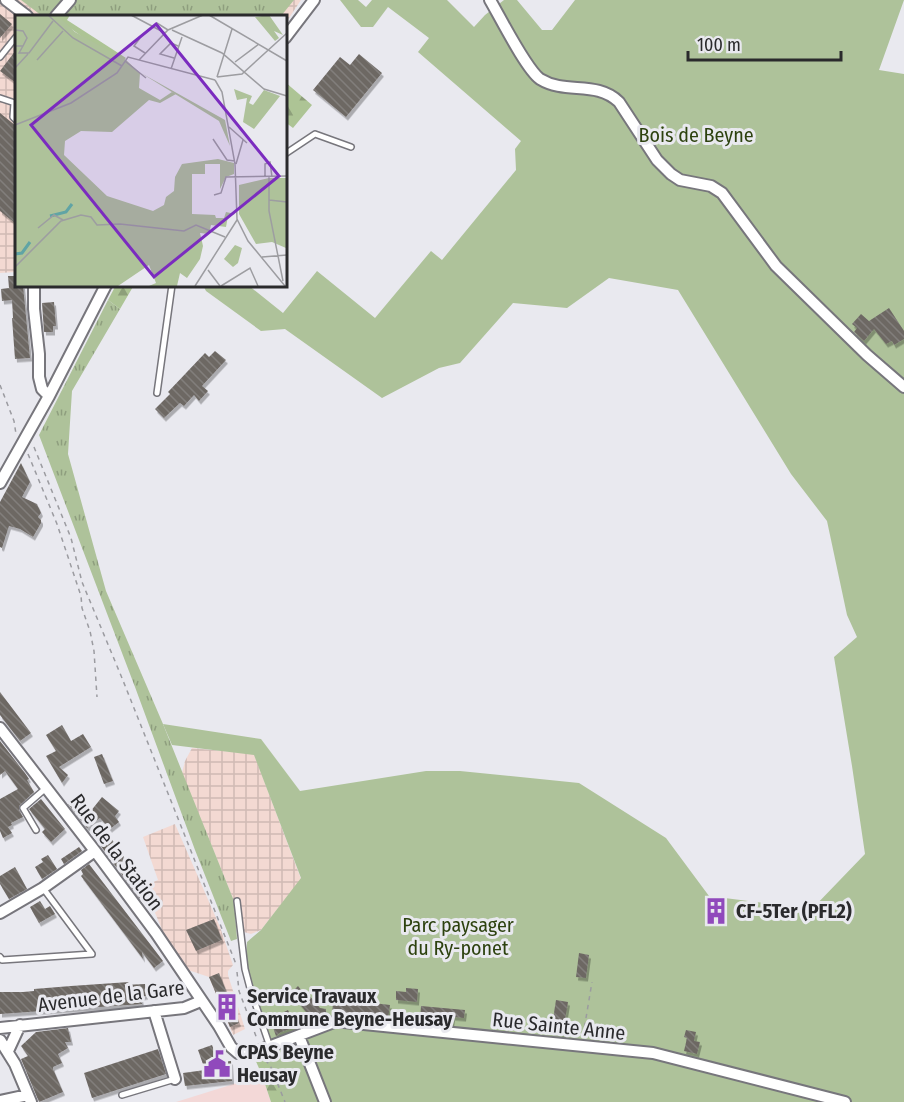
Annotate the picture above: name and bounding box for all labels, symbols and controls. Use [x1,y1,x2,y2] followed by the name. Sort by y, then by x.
[15,15,286,286] inset map
[688,24,841,62] scale bar
[697,34,741,56] text: 100 m
[638,123,754,147] park label: Bois de Beyne
[65,789,169,915] street label: Rue de la Station
[701,896,731,926] building icon: CF-5Ter (PFL2)
[736,899,852,923] place label: CF-5Ter (PFL2)
[402,913,514,960] park label: Parc paysager du Ry-ponet
[36,975,186,1017] street label: Avenue de la Gare
[247,984,453,1031] place label: Service Travaux Commune Beyne-Heusay
[212,992,242,1022] building icon: Service Travaux Commune Beyne-Heusay
[491,1007,627,1045] street label: Rue Sainte Anne
[237,1040,334,1087] place label: CPAS Beyne Heusay
[202,1049,232,1079] public building icon: CPAS Beyne Heusay

